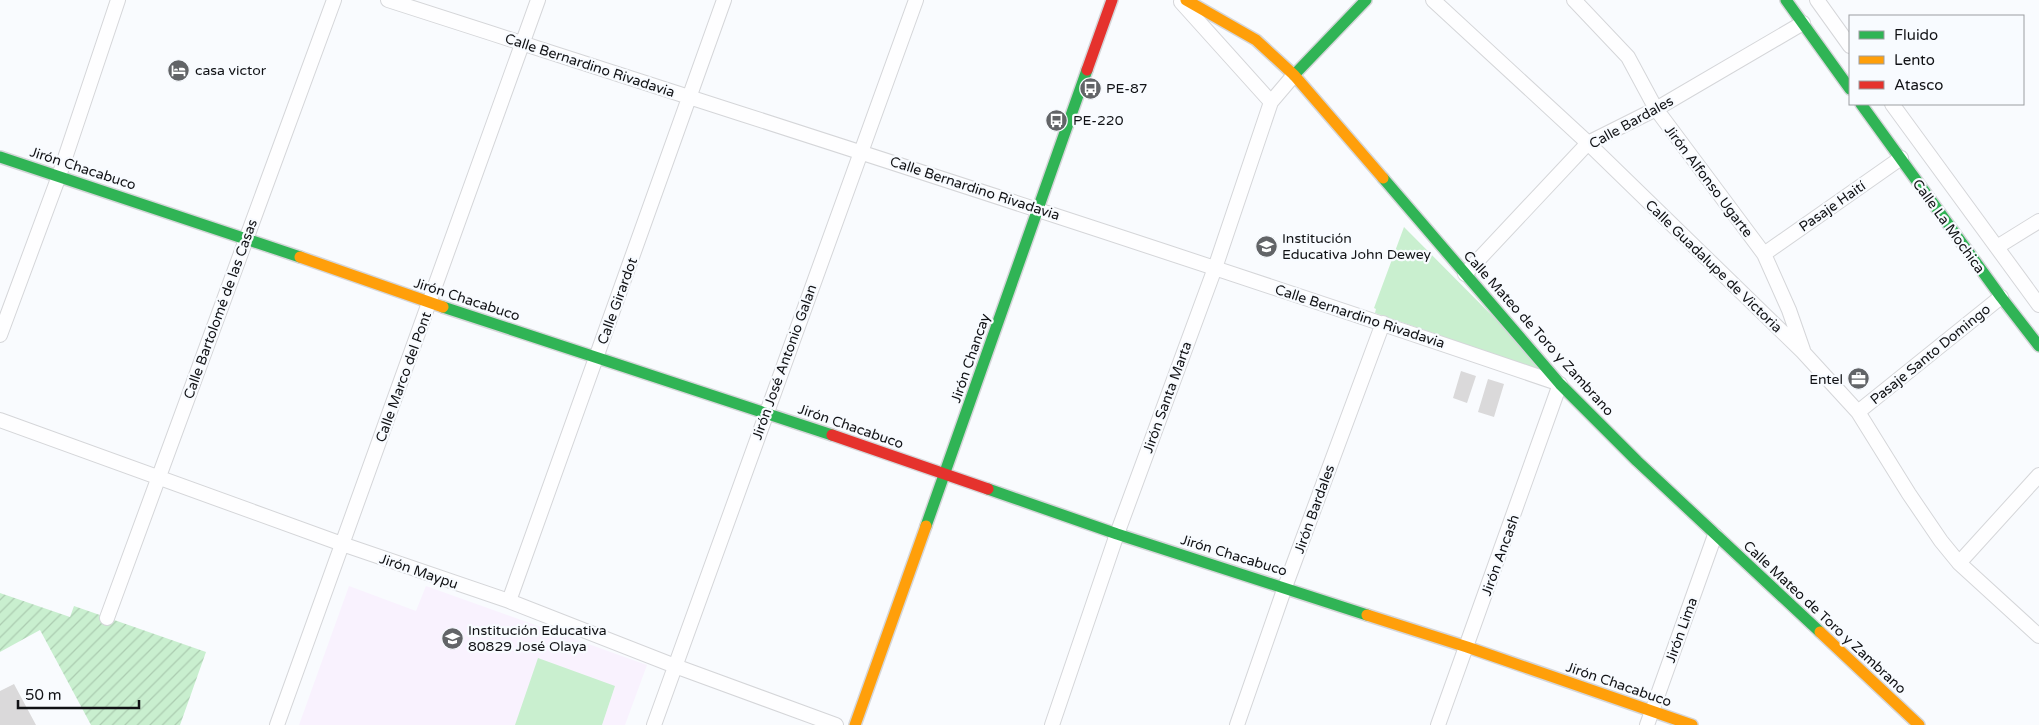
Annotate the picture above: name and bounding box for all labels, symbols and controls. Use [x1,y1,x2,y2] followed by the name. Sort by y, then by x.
[1849,15,2024,105] legend
[1894,26,1938,44] text: Fluido
[503,30,677,101] street label: Calle Bernardino Rivadavia
[1894,51,1935,69] text: Lento
[167,58,191,82] hotel icon: casa victor
[195,62,267,79] place label: casa victor
[1078,76,1102,100] bus stop icon: PE-87
[1894,76,1943,94] text: Atasco
[1106,80,1148,97] place label: PE-87
[1586,92,1677,153] street label: Calle Bardales
[1045,108,1069,132] bus stop icon: PE-220
[1073,112,1124,129] place label: PE-220
[1661,122,1756,241] street label: Jirón Alfonso Ugarte
[28,143,138,194] street label: Jirón Chacabuco
[888,153,1062,224] street label: Calle Bernardino Rivadavia
[1909,176,1988,277] street label: Calle La Mochica
[1796,177,1869,236] street label: Pasaje Haití
[1642,196,1786,336] street label: Calle Guadalupe de Victoria
[180,217,261,401] street label: Calle Bartolomé de las Casas
[1282,230,1432,263] place label: Institución Educativa John Dewey
[1254,234,1278,258] school or university icon: Institución Educativa John Dewey
[1460,247,1617,419] street label: Calle Mateo de Toro y Zambrano
[594,255,641,347] street label: Calle Girardot
[412,274,522,325] street label: Jirón Chacabuco
[1273,281,1447,352] street label: Calle Bernardino Rivadavia
[748,282,821,442] street label: Jirón José Antonio Galan
[1867,301,1994,408] street label: Pasaje Santo Domingo
[372,309,435,445] street label: Calle Marco del Pont
[947,311,994,405] street label: Jirón Chancay
[1139,339,1196,455] street label: Jirón Santa Marta
[1847,367,1871,391] office icon: Entel
[1809,371,1843,388] place label: Entel
[796,400,906,453] street label: Jirón Chacabuco
[1291,462,1339,556] street label: Jirón Bardales
[1478,512,1523,598] street label: Jirón Ancash
[1178,531,1289,580] street label: Jirón Chacabuco
[1740,537,1910,697] street label: Calle Mateo de Toro y Zambrano
[377,550,460,593] street label: Jirón Maypu
[1662,595,1701,665] street label: Jirón Lima
[468,622,607,655] place label: Institución Educativa 80829 José Olaya
[440,626,464,650] school or university icon: Institución Educativa 80829 José Olaya
[1564,658,1674,711] street label: Jirón Chacabuco
[18,678,139,710] scale bar
[25,686,62,704] text: 50 m

